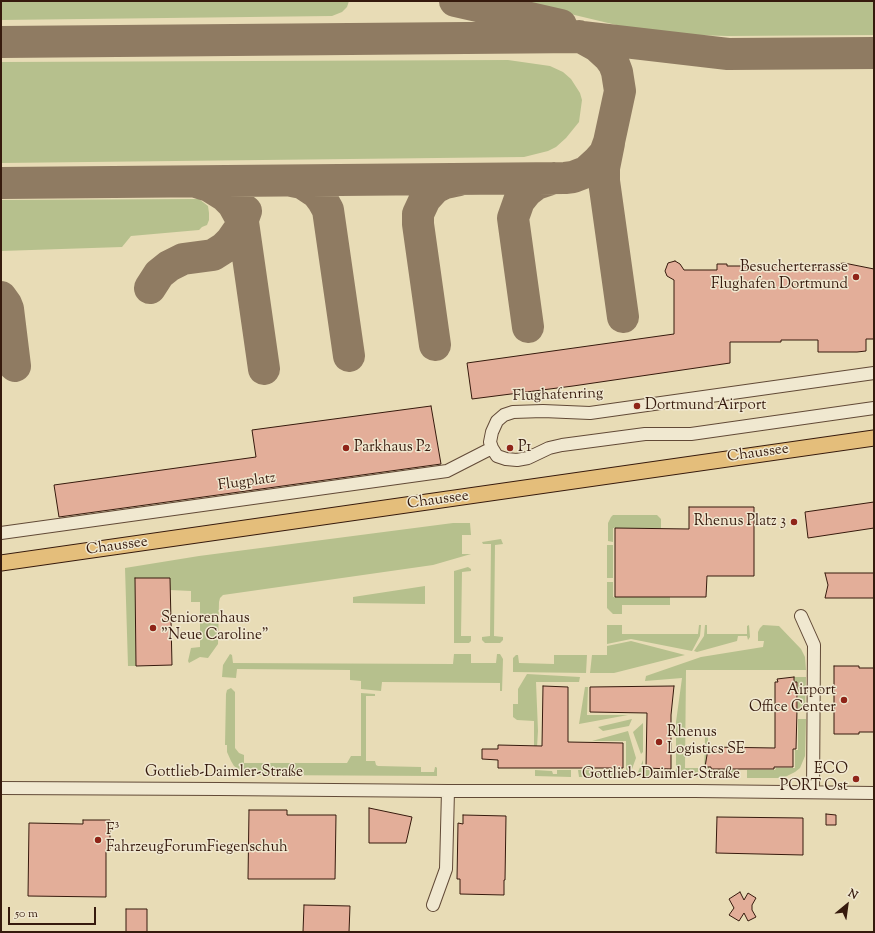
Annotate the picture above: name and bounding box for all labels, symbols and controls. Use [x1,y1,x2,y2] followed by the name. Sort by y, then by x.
[711,259,848,294] place label: Besucherterrasse Flughafen Dortmund
[851,272,861,282] marker: Besucherterrasse Flughafen Dortmund
[512,385,604,407] street label: Flughafenring
[645,397,766,415] place label: Dortmund Airport
[632,401,642,411] marker: Dortmund Airport
[354,439,431,457] place label: Parkhaus P2
[518,439,531,457] place label: P1
[726,441,790,467] street label: Chaussee
[341,443,351,453] marker: Parkhaus P2
[505,443,515,453] marker: P1
[217,470,277,496] street label: Flugplatz
[406,488,470,514] street label: Chaussee
[694,513,786,531] place label: Rhenus Platz 3
[789,517,799,527] marker: Rhenus Platz 3
[85,534,149,560] street label: Chaussee
[161,610,269,645] place label: Seniorenhaus "Neue Caroline"
[148,623,158,633] marker: Seniorenhaus "Neue Caroline"
[749,682,836,717] place label: Airport Office Center
[839,695,849,705] marker: Airport Office Center
[667,724,745,759] place label: Rhenus Logistics SE
[654,737,664,747] marker: Rhenus Logistics SE
[780,761,848,796] place label: ECO PORT Ost
[145,764,303,782] street label: Gottlieb-Daimler-Straße
[582,766,740,784] street label: Gottlieb-Daimler-Straße
[851,774,861,784] marker: ECO PORT Ost
[106,822,288,857] place label: F³ FahrzeugForumFiegenschuh
[93,835,103,845] marker: F³ FahrzeugForumFiegenschuh
[827,885,867,925] north arrow
[845,885,861,904] text: N
[10,899,98,925] scale bar
[15,905,38,923] text: 50 m

